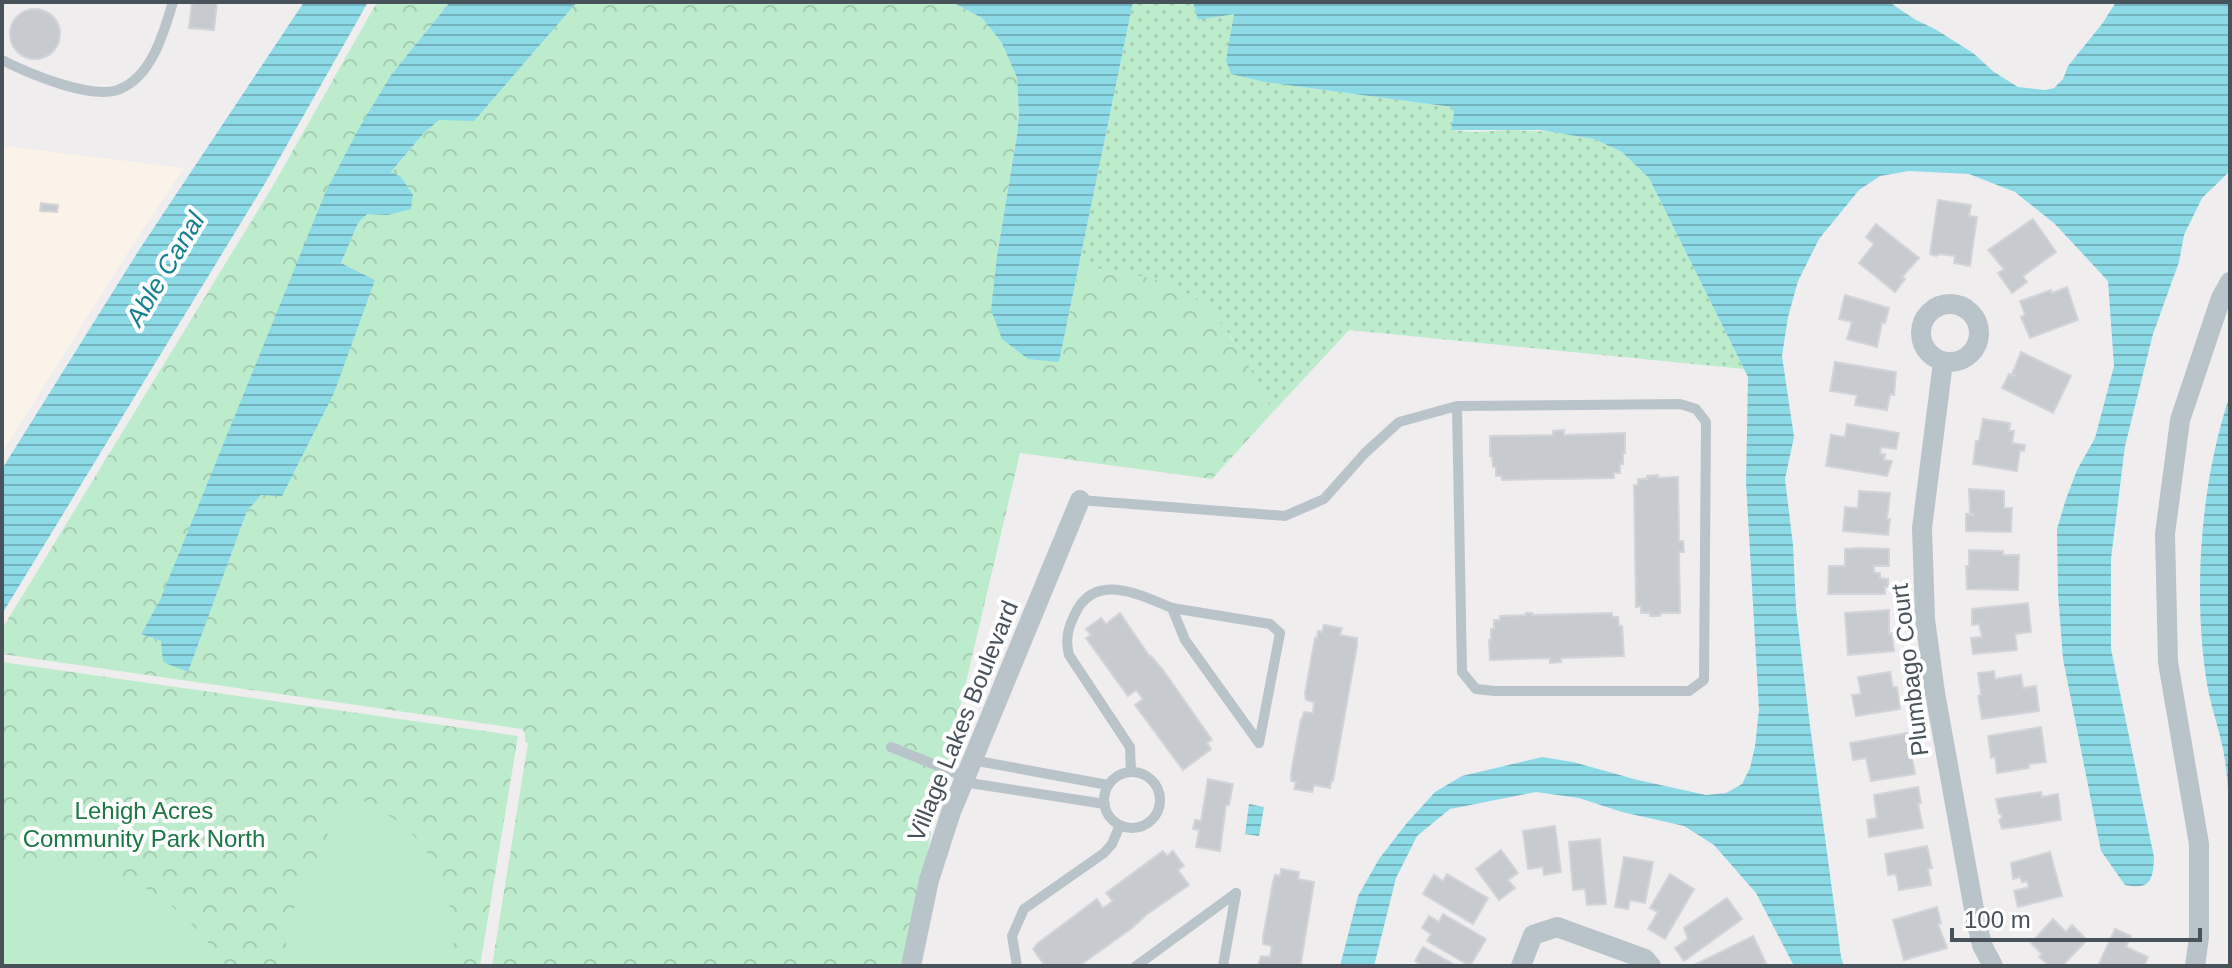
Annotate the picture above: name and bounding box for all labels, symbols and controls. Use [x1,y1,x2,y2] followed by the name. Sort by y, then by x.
[118,206,211,333] water label: Able Canal
[1885,582,1933,758] street label: Plumbago Court
[902,597,1023,845] street label: Village Lakes Boulevard
[23,797,265,852] park label: Lehigh Acres Community Park North
[1952,892,2200,942] scale bar
[1964,906,2031,933] text: 100 m

